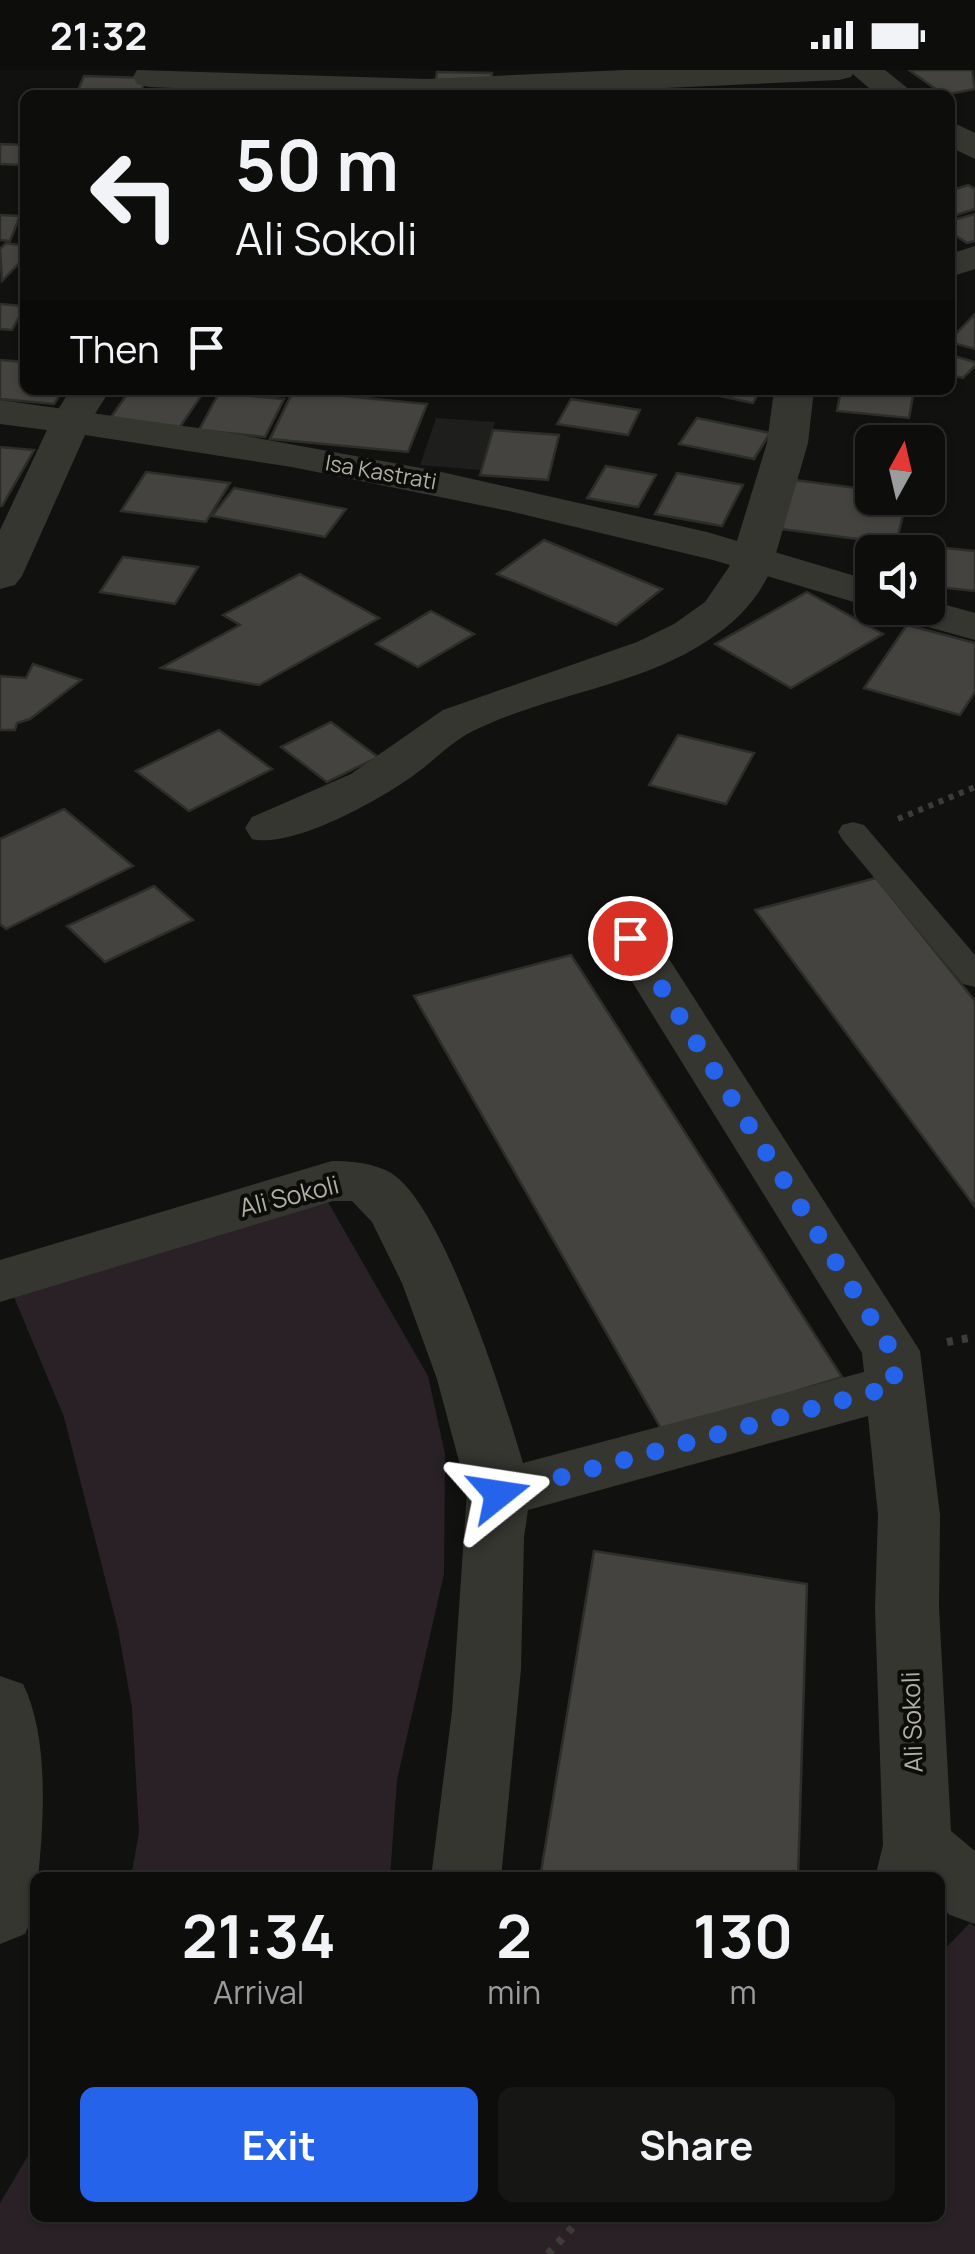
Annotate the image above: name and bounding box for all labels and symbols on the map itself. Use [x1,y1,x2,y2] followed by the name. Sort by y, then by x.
[855,425,945,515] north arrow
[323,447,439,497] street label: Isa Kastrati
[588,896,673,981] pin
[235,1166,342,1225] street label: Ali Sokoli
[447,1442,551,1546] position arrow
[892,1671,931,1773] street label: Ali Sokoli

